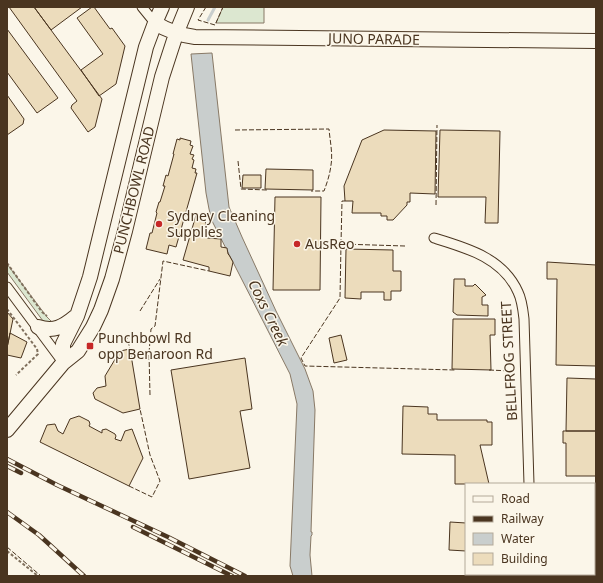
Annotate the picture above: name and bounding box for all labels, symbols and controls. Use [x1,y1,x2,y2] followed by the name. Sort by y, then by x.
[326,28,420,49] street label: JUNO PARADE
[108,124,159,256] street label: PUNCHBOWL ROAD
[167,206,275,241] place label: Sydney Cleaning Supplies
[154,219,164,229] marker: Sydney Cleaning Supplies
[305,234,354,253] place label: AusReo
[292,239,302,249] marker: AusReo
[244,276,294,350] water label: Coxs Creek
[496,300,521,421] street label: BELLFROG STREET
[98,328,213,363] place label: Punchbowl Rd opp Benaroon Rd
[85,341,95,351] marker: Punchbowl Rd opp Benaroon Rd
[465,483,595,575] legend
[501,490,530,507] text: Road
[501,510,545,527] text: Railway
[501,530,535,547] text: Water
[501,550,548,567] text: Building

